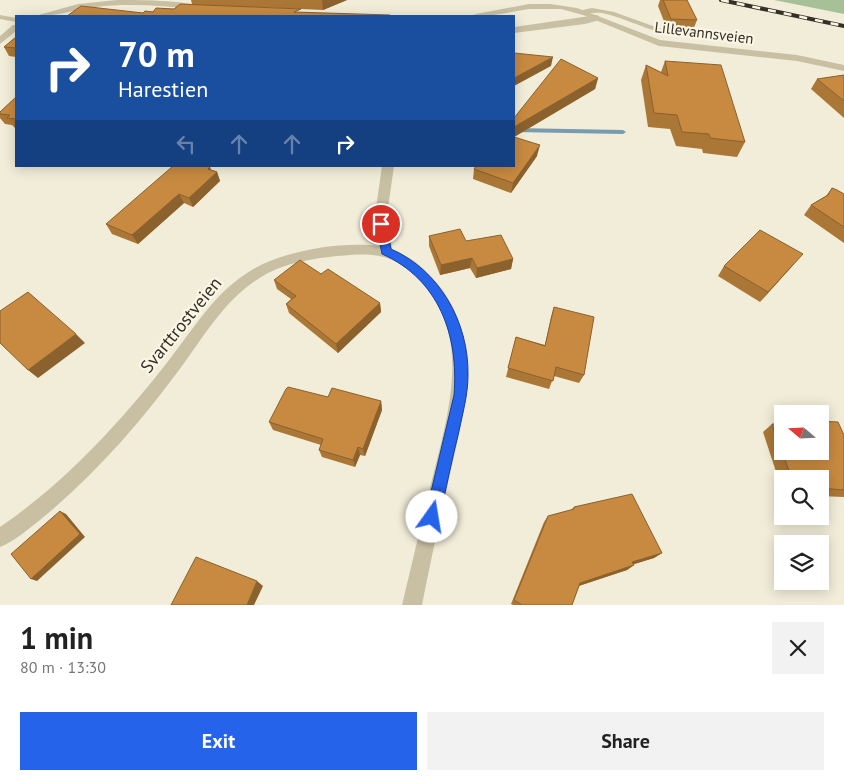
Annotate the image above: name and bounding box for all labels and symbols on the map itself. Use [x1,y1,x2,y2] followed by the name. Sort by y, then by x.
[653,17,755,48] street label: Lillevannsveien
[360,203,402,245] pin
[135,272,226,377] street label: Svarttrostveien
[774,405,829,460] north arrow
[405,490,457,542] position arrow

